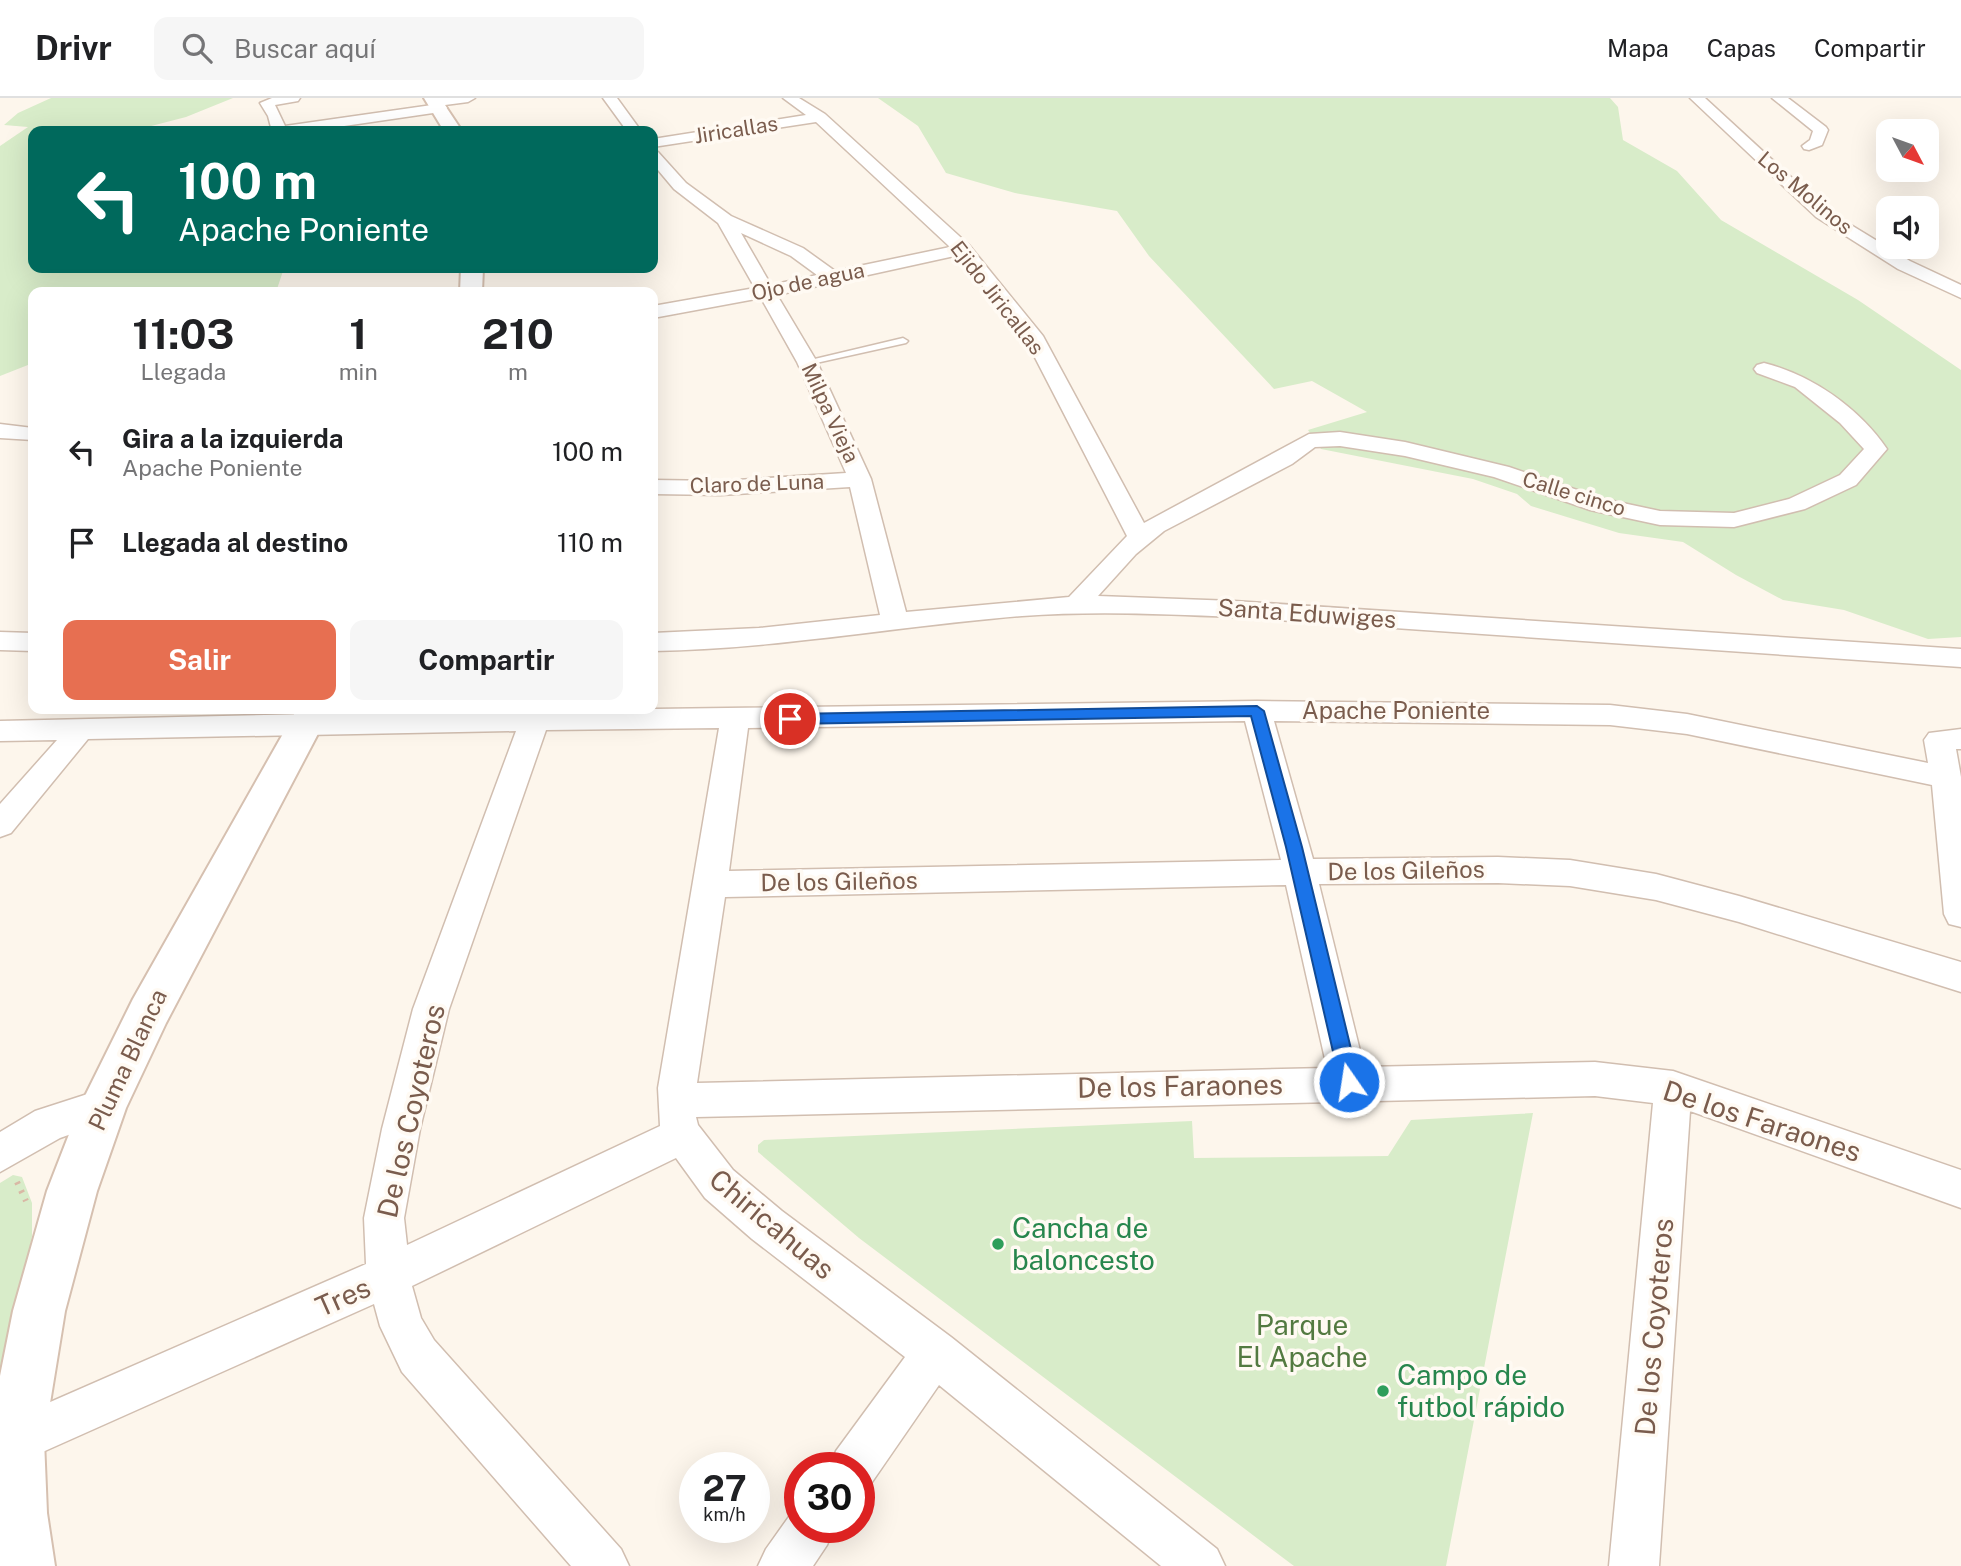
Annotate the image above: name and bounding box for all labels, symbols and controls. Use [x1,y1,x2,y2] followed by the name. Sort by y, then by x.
[154,17,644,80] search box
[35,29,112,67] text: Drivr
[178,29,216,67] icon: search
[234,33,376,64] text: Buscar aquí
[1607,34,1669,62] text: Mapa
[1707,34,1776,62] text: Capas
[1814,34,1926,62] text: Compartir
[692,111,779,148] street label: Jiricallas
[1876,119,1939,182] north arrow
[1876,119,1939,259] map controls
[1753,146,1858,239] street label: Los Molinos
[178,152,317,210] text: 100 m
[63,154,154,245] icon: left
[1876,196,1939,259] button: sound
[178,211,429,248] text: Apache Poniente
[945,236,1050,360] street label: Ejido Jiricallas
[749,257,867,306] street label: Ojo de agua
[132,309,234,358] text: 11:03
[349,309,367,358] text: 1
[482,309,554,358] text: 210
[140,358,226,385] text: Llegada
[339,358,378,385] text: min
[508,358,528,385] text: m
[796,359,864,467] street label: Milpa Vieja
[122,423,344,454] text: Gira a la izquierda
[63,433,101,471] icon: left
[552,436,623,467] text: 100 m
[122,454,303,481] text: Apache Poniente
[1520,466,1629,521] street label: Calle cinco
[689,469,825,498] street label: Claro de Luna
[63,524,101,562] icon: arrive
[122,527,348,558] text: Llegada al destino
[557,527,623,558] text: 110 m
[1217,593,1397,633] street label: Santa Eduwiges
[63,620,336,700] button: Salir
[350,620,623,700] button: Compartir
[760,689,820,749] pin
[1302,696,1490,724] street label: Apache Poniente
[771,700,809,738] icon: arrive
[1327,855,1485,885] street label: De los Gileños
[760,866,918,896] street label: De los Gileños
[82,985,172,1135] street label: Pluma Blanca
[370,1001,451,1221] street label: De los Coyoteros
[1312,1045,1386,1119] position arrow
[1077,1067,1283,1104] street label: De los Faraones
[1659,1073,1865,1168] street label: De los Faraones
[703,1162,841,1285] street label: Chiricahuas
[1012,1211,1155,1276] place label: Cancha de baloncesto
[1628,1217,1679,1437] street label: De los Coyoteros
[990,1236,1006,1252] marker: Cancha de baloncesto
[310,1270,375,1323] street label: Tres
[1236,1308,1368,1373] park label: Parque El Apache
[1397,1358,1565,1423] place label: Campo de futbol rápido
[1375,1383,1391,1399] marker: Campo de futbol rápido
[784,1452,875,1543] speed limit sign: 30
[702,1468,747,1509] text: 27
[703,1504,746,1525] text: km/h

